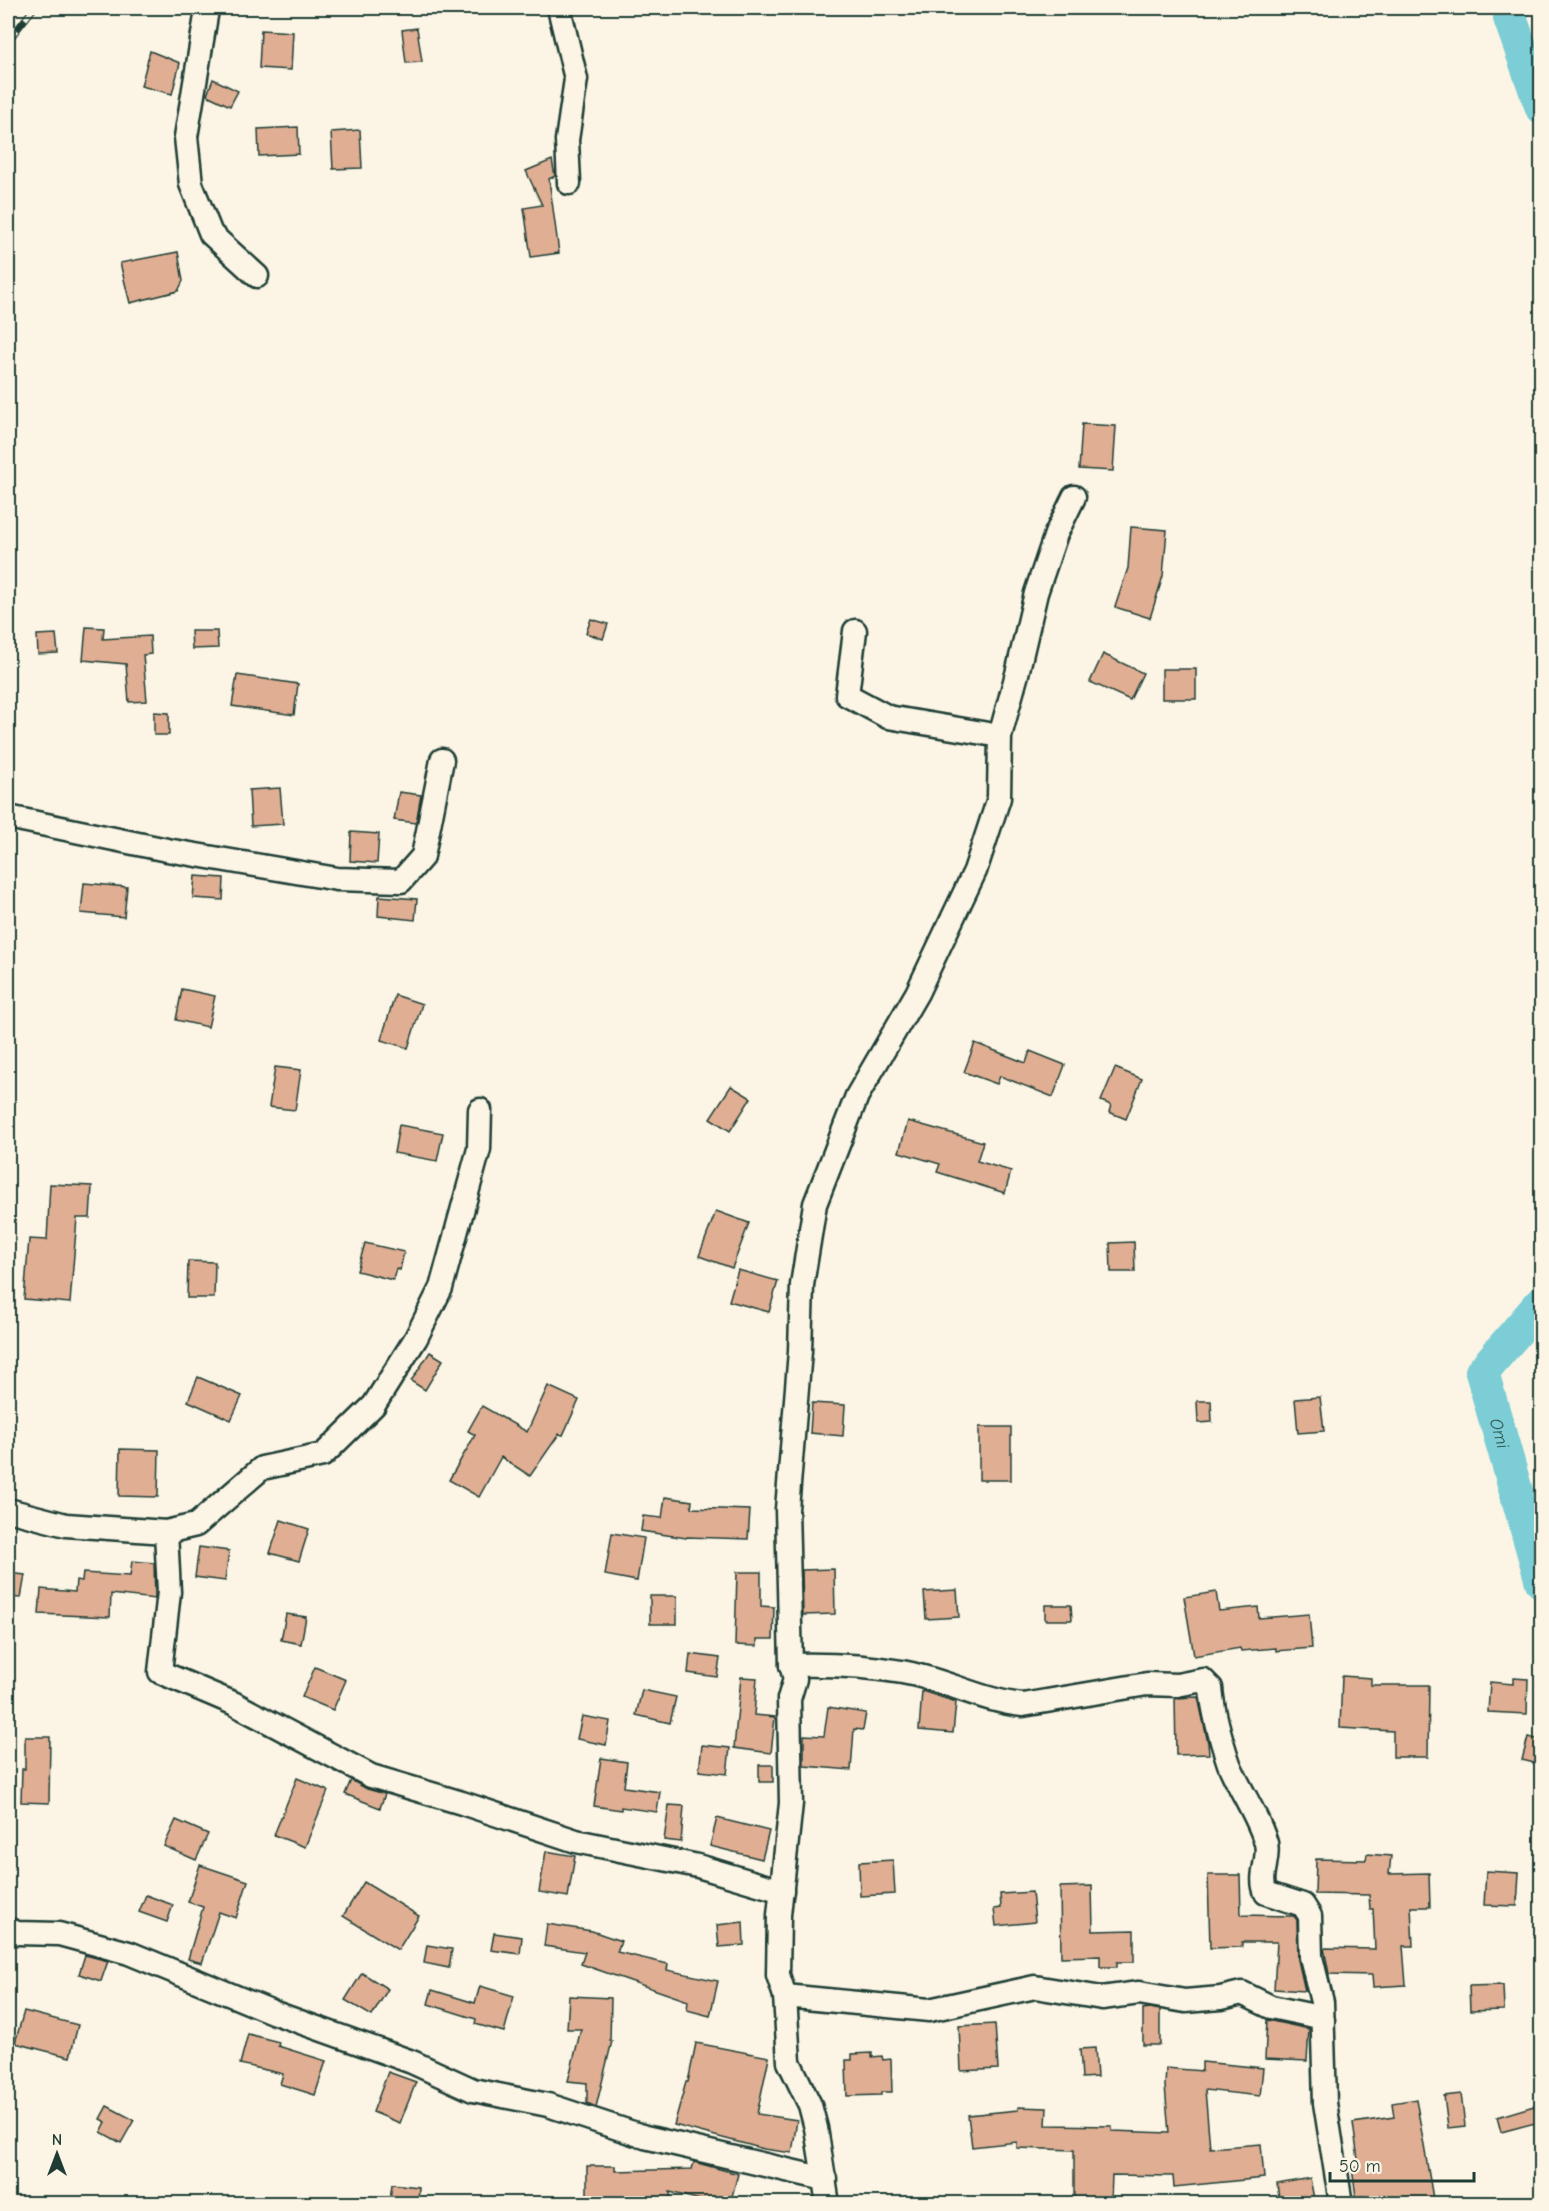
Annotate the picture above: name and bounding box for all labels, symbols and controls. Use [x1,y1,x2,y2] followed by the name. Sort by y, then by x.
[1485,1416,1514,1452] water label: Omi
[27,2124,87,2184] north arrow
[52,2131,62,2149] text: N
[1330,2145,1474,2183] scale bar
[1339,2156,1381,2177] text: 50 m

